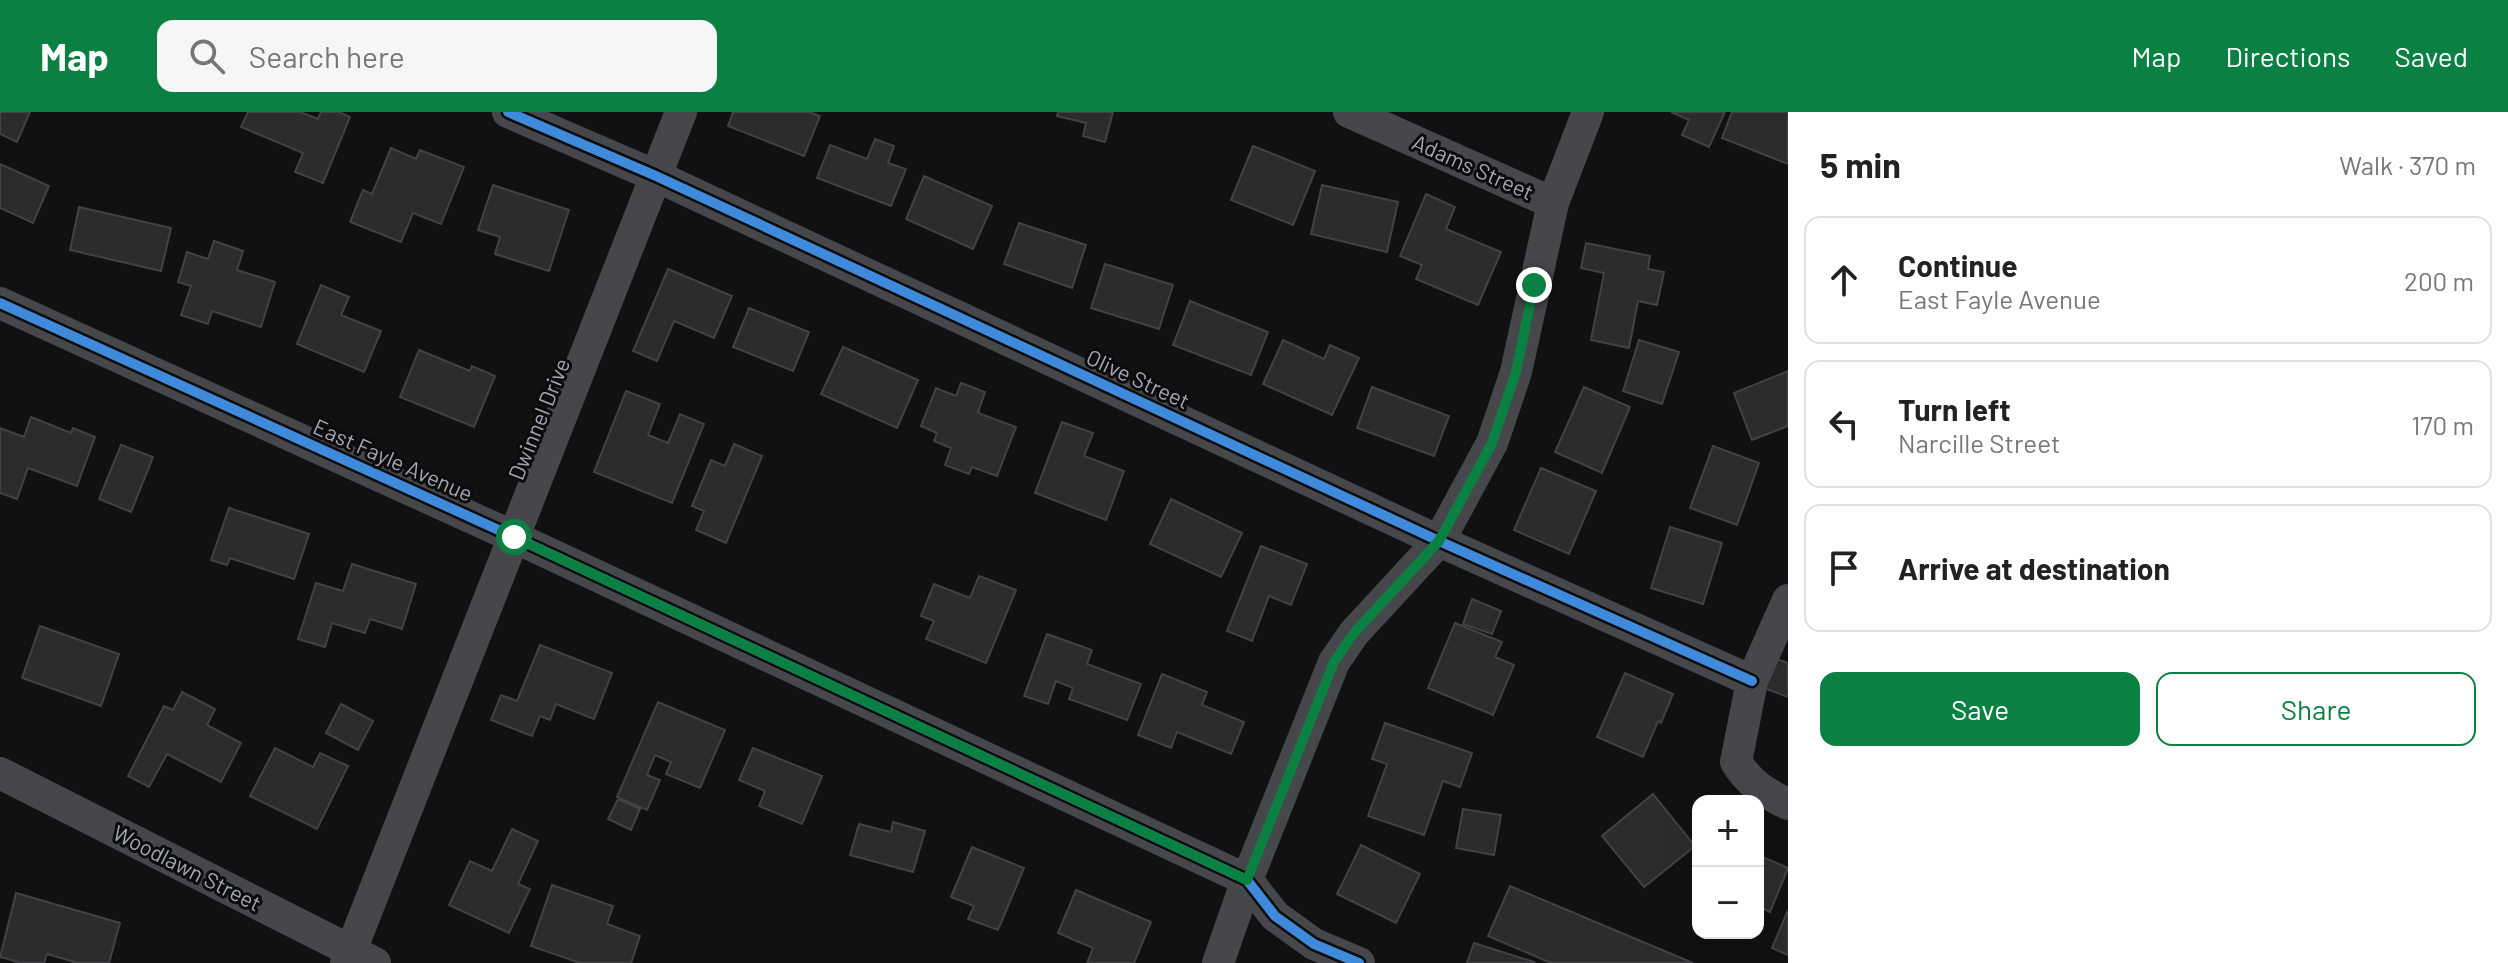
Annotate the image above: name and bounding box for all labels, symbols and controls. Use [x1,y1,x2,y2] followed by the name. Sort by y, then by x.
[157,20,717,92] search box
[40,33,109,79] text: Map
[185,34,229,78] icon: search
[249,38,405,74] text: Search here
[2132,39,2181,73] text: Map
[2225,39,2351,73] text: Directions
[2395,39,2468,73] text: Saved
[1409,128,1538,204] street label: Adams Street
[1820,144,1901,185] text: 5 min
[2339,149,2476,180] text: Walk · 370 m
[1898,247,2018,283] text: Continue
[1822,258,1866,302] icon: ahead
[2404,265,2474,296] text: 200 m
[1516,267,1552,303] route end
[1898,283,2101,314] text: East Fayle Avenue
[1083,343,1194,413] street label: Olive Street
[502,354,574,483] street label: Dwinnel Drive
[1898,391,2011,427] text: Turn left
[1822,402,1866,446] icon: left
[2411,409,2474,440] text: 170 m
[310,412,477,506] street label: East Fayle Avenue
[1898,427,2060,458] text: Narcille Street
[496,519,532,555] route start
[1822,546,1866,590] icon: arrive
[1898,550,2170,586] text: Arrive at destination
[1820,672,2140,746] button: Save
[2156,672,2476,746] button: Share
[1692,795,1764,939] map controls
[1692,795,1764,867] button: +
[109,819,266,916] street label: Woodlawn Street
[1692,867,1764,939] button: −

